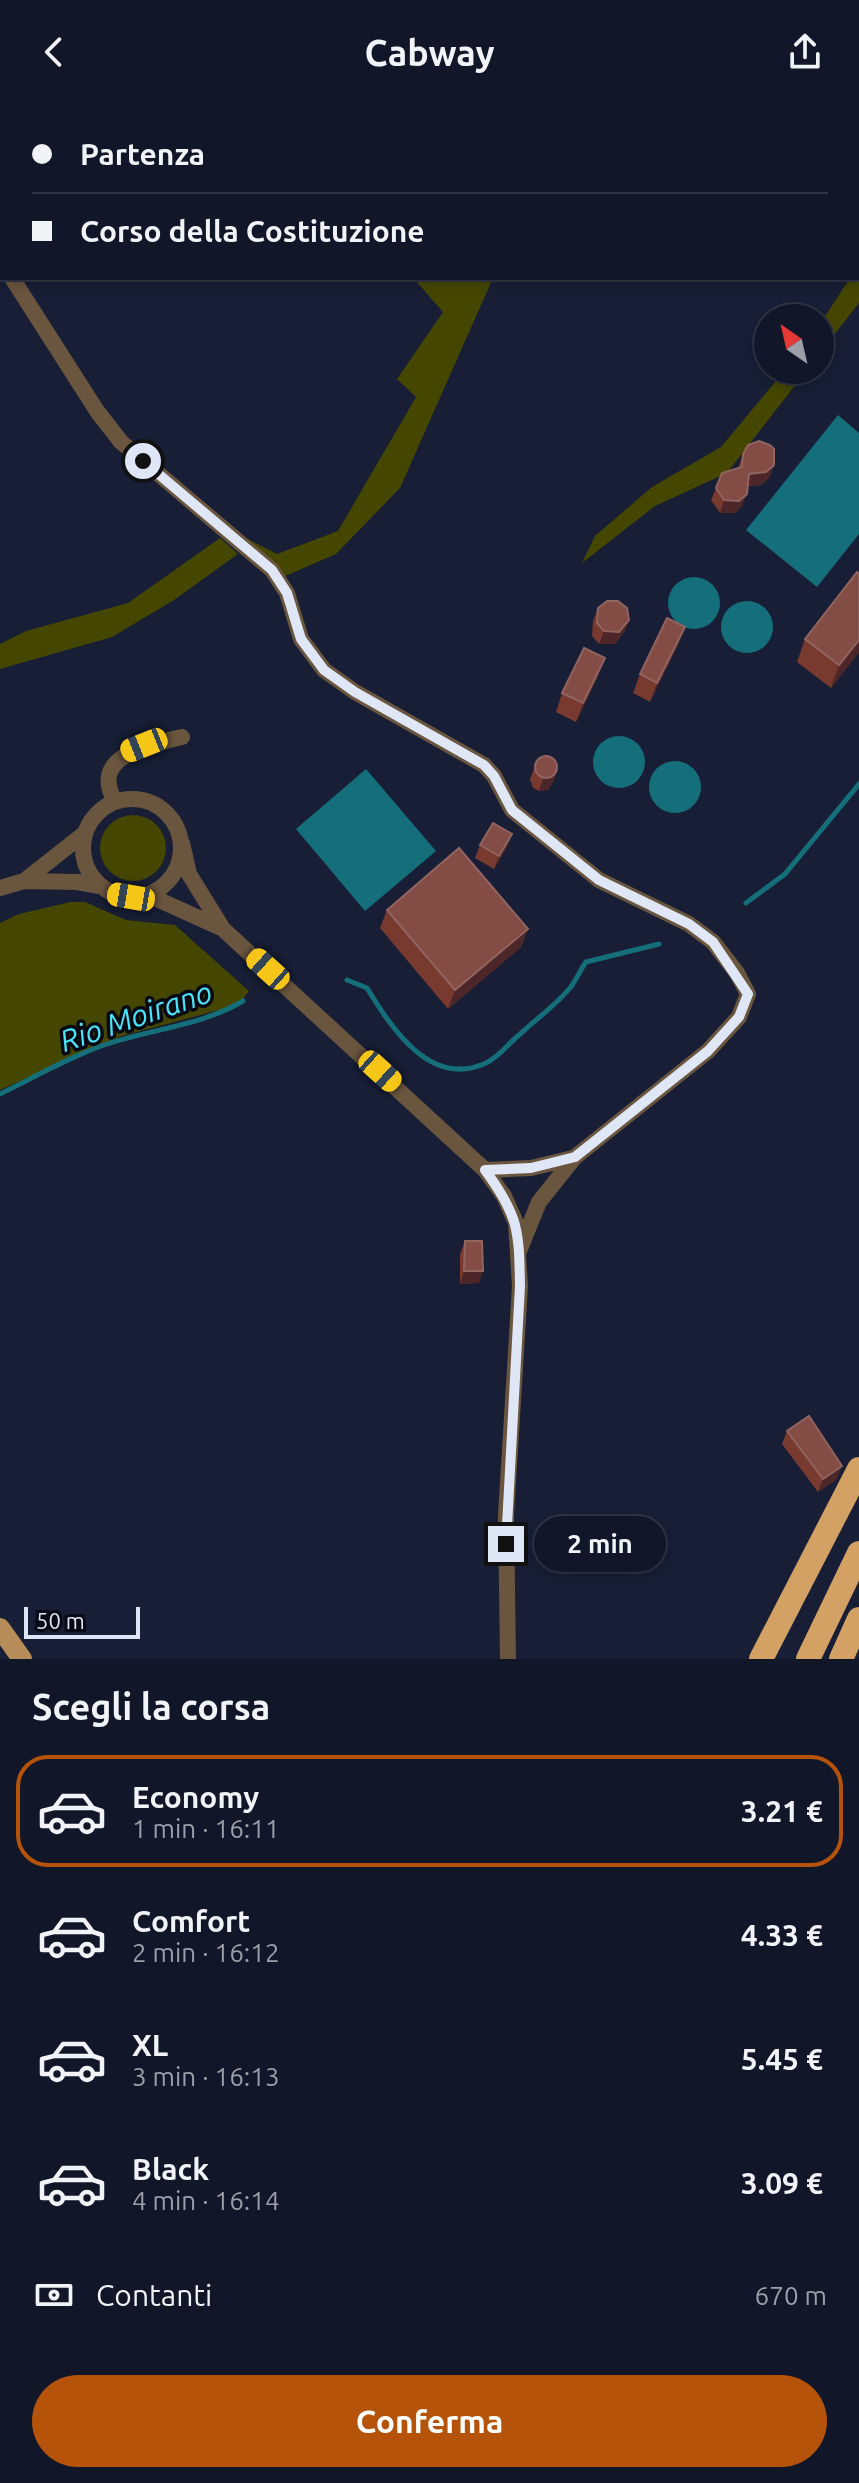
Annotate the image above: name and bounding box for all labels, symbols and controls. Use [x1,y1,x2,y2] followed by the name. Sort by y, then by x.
[32,30,76,74] icon: back
[783,30,827,74] icon: share
[364,32,495,73] text: Cabway
[80,137,205,171] text: Partenza
[80,214,425,248] text: Corso della Costituzione
[754,304,834,384] north arrow
[754,304,834,384] map controls
[125,443,161,479] route start
[117,725,171,765] car
[105,881,157,913] car
[242,944,294,994] car
[55,974,216,1058] water label: Rio Moirano
[354,1046,406,1096] car
[534,1516,666,1572] callout: 2 min
[488,1526,524,1562] route end
[567,1529,633,1558] text: 2 min
[24,1603,140,1639] scale bar
[36,1608,85,1633] text: 50 m
[32,1686,270,1727] text: Scegli la corsa
[36,1775,108,1847] icon: car
[132,1780,259,1814] text: Economy
[741,1794,823,1828] text: 3.21 €
[132,1814,280,1843] text: 1 min · 16:11
[36,1899,108,1971] icon: car
[132,1904,250,1938] text: Comfort
[741,1918,823,1952] text: 4.33 €
[132,1938,280,1967] text: 2 min · 16:12
[36,2023,108,2095] icon: car
[132,2028,168,2062] text: XL
[741,2042,823,2076] text: 5.45 €
[132,2062,280,2091] text: 3 min · 16:13
[36,2147,108,2219] icon: car
[132,2152,209,2186] text: Black
[741,2166,823,2200] text: 3.09 €
[132,2186,280,2215] text: 4 min · 16:14
[32,2273,76,2317] icon: cash
[96,2278,212,2312] text: Contanti
[755,2281,827,2310] text: 670 m
[32,2375,827,2467] button: Conferma

